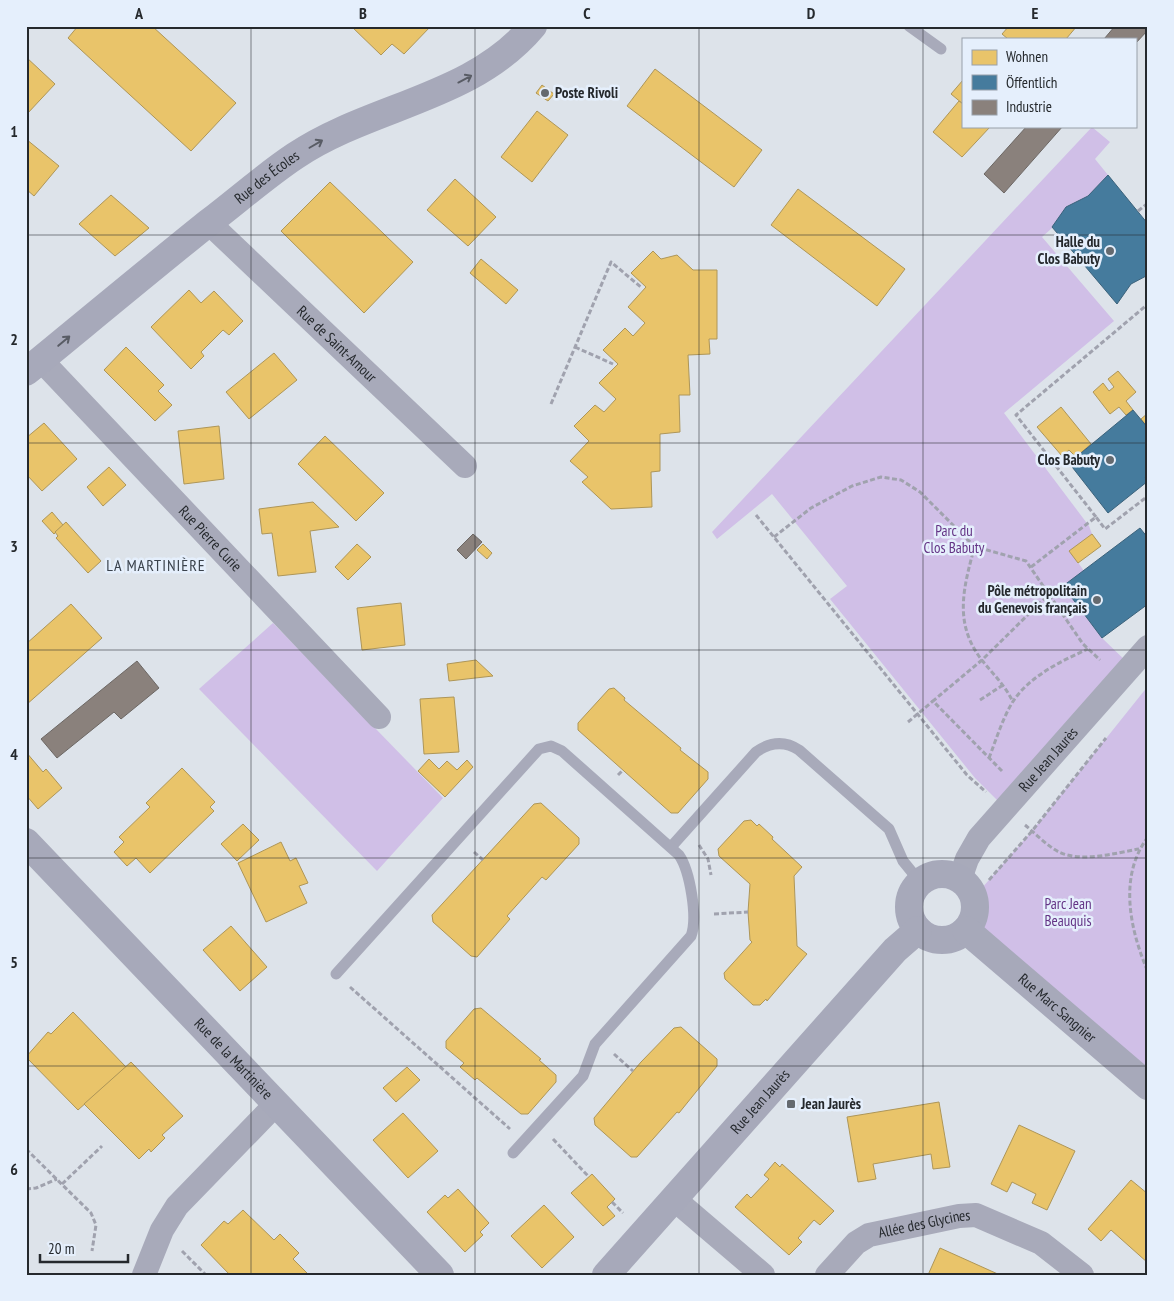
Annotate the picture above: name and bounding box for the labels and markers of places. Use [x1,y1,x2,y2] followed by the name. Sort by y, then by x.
[555,83,618,102] place label: Poste Rivoli
[539,87,551,99] marker: Poste Rivoli
[1038,232,1101,268] place label: Halle du Clos Babuty
[1104,245,1116,257] marker: Halle du Clos Babuty
[1038,450,1101,469] place label: Clos Babuty
[1104,454,1116,466] marker: Clos Babuty
[978,581,1087,617] place label: Pôle métropolitain du Genevois français
[1091,594,1103,606] marker: Pôle métropolitain du Genevois français
[800,1094,861,1113] place label: Jean Jaurès
[785,1098,797,1110] marker: Jean Jaurès

